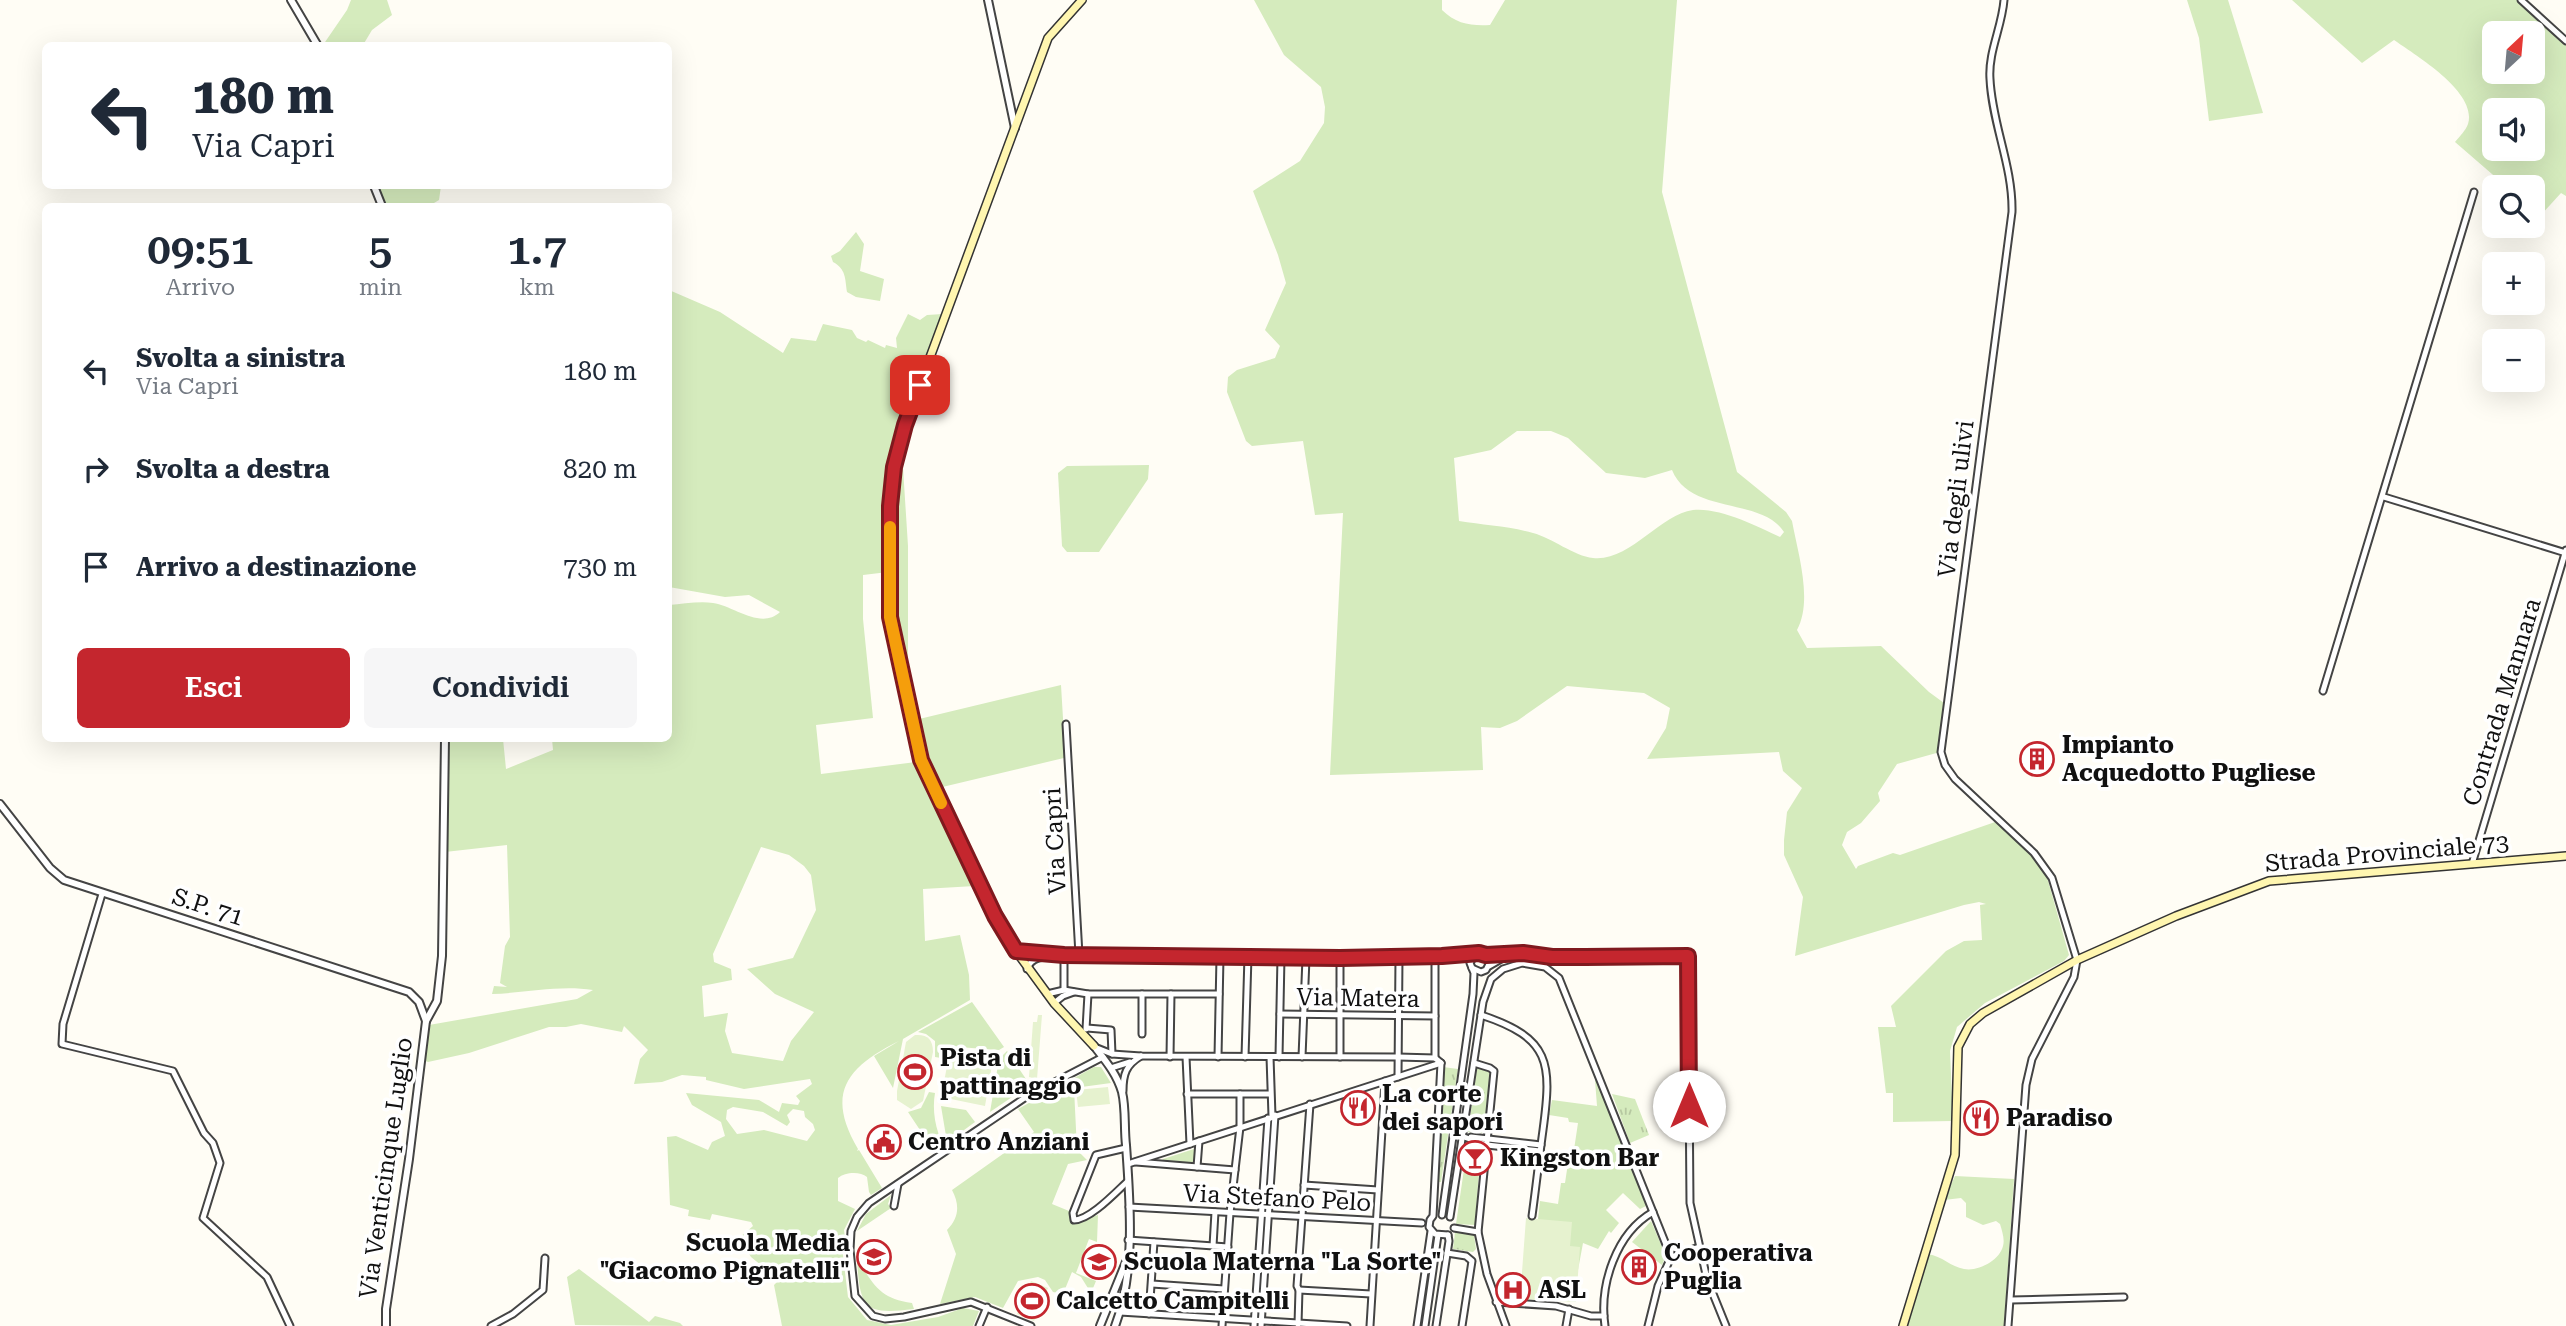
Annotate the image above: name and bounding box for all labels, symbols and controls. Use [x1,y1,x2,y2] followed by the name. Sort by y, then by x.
[2482,21,2544,84] north arrow
[2482,21,2545,392] map controls
[192,68,334,125] text: 180 m
[77,70,168,161] icon: left
[2482,98,2545,161] button: sound
[192,127,335,165] text: Via Capri
[2482,175,2545,238] button: search
[147,225,254,274] text: 09:51
[369,225,392,274] text: 5
[507,225,567,274] text: 1.7
[2482,252,2545,315] button: +
[166,274,235,301] text: Arrivo
[359,274,402,301] text: min
[519,274,555,301] text: km
[2482,329,2545,392] button: −
[136,343,345,373] text: Svolta a sinistra
[77,352,115,390] icon: left
[890,355,950,415] pin
[563,356,637,386] text: 180 m
[901,366,939,404] icon: arrive
[136,373,239,400] text: Via Capri
[1932,418,1980,579] street label: Via degli ulivi
[77,450,115,488] icon: right
[136,454,330,484] text: Svolta a destra
[563,454,637,484] text: 820 m
[77,548,115,586] icon: arrive
[136,552,417,582] text: Arrivo a destinazione
[563,552,637,582] text: 730 m
[2457,595,2547,809] street label: Contrada Mannara
[77,648,350,728] button: Esci
[364,648,637,728] button: Condividi
[2062,731,2316,787] place label: Impianto Acquedotto Pugliese
[2018,740,2056,778] building icon: Impianto Acquedotto Pugliese
[1038,787,1072,895] street label: Via Capri
[2264,828,2510,878] street label: Strada Provinciale 73
[169,882,247,932] street label: S.P. 71
[1296,983,1420,1013] street label: Via Matera
[354,1036,418,1300] street label: Via Venticinque Luglio
[940,1044,1082,1100] place label: Pista di pattinaggio
[896,1053,934,1091] sports icon: Pista di pattinaggio
[1652,1069,1726,1143] position arrow
[1382,1080,1503,1136] place label: La corte dei sapori
[1339,1089,1377,1127] restaurant icon: La corte dei sapori
[1962,1099,2000,1137] restaurant icon: Paradiso
[2006,1104,2113,1132] place label: Paradiso
[865,1123,903,1161] public building icon: Centro Anziani
[908,1128,1089,1156] place label: Centro Anziani
[1456,1139,1494,1177] bar icon: Kingston Bar
[1500,1144,1659,1172] place label: Kingston Bar
[1182,1179,1372,1217] street label: Via Stefano Pelo
[599,1229,850,1285] place label: Scuola Media "Giacomo Pignatelli"
[855,1238,893,1276] school or university icon: Scuola Media "Giacomo Pignatelli"
[1664,1239,1812,1295] place label: Cooperativa Puglia
[1080,1243,1118,1281] school or university icon: Scuola Materna "La Sorte"
[1124,1248,1441,1276] place label: Scuola Materna "La Sorte"
[1620,1248,1658,1286] building icon: Cooperativa Puglia
[1494,1271,1532,1309] hospital icon: ASL
[1538,1276,1586,1304] place label: ASL
[1013,1282,1051,1320] sports icon: Calcetto Campitelli
[1056,1287,1289,1315] place label: Calcetto Campitelli

